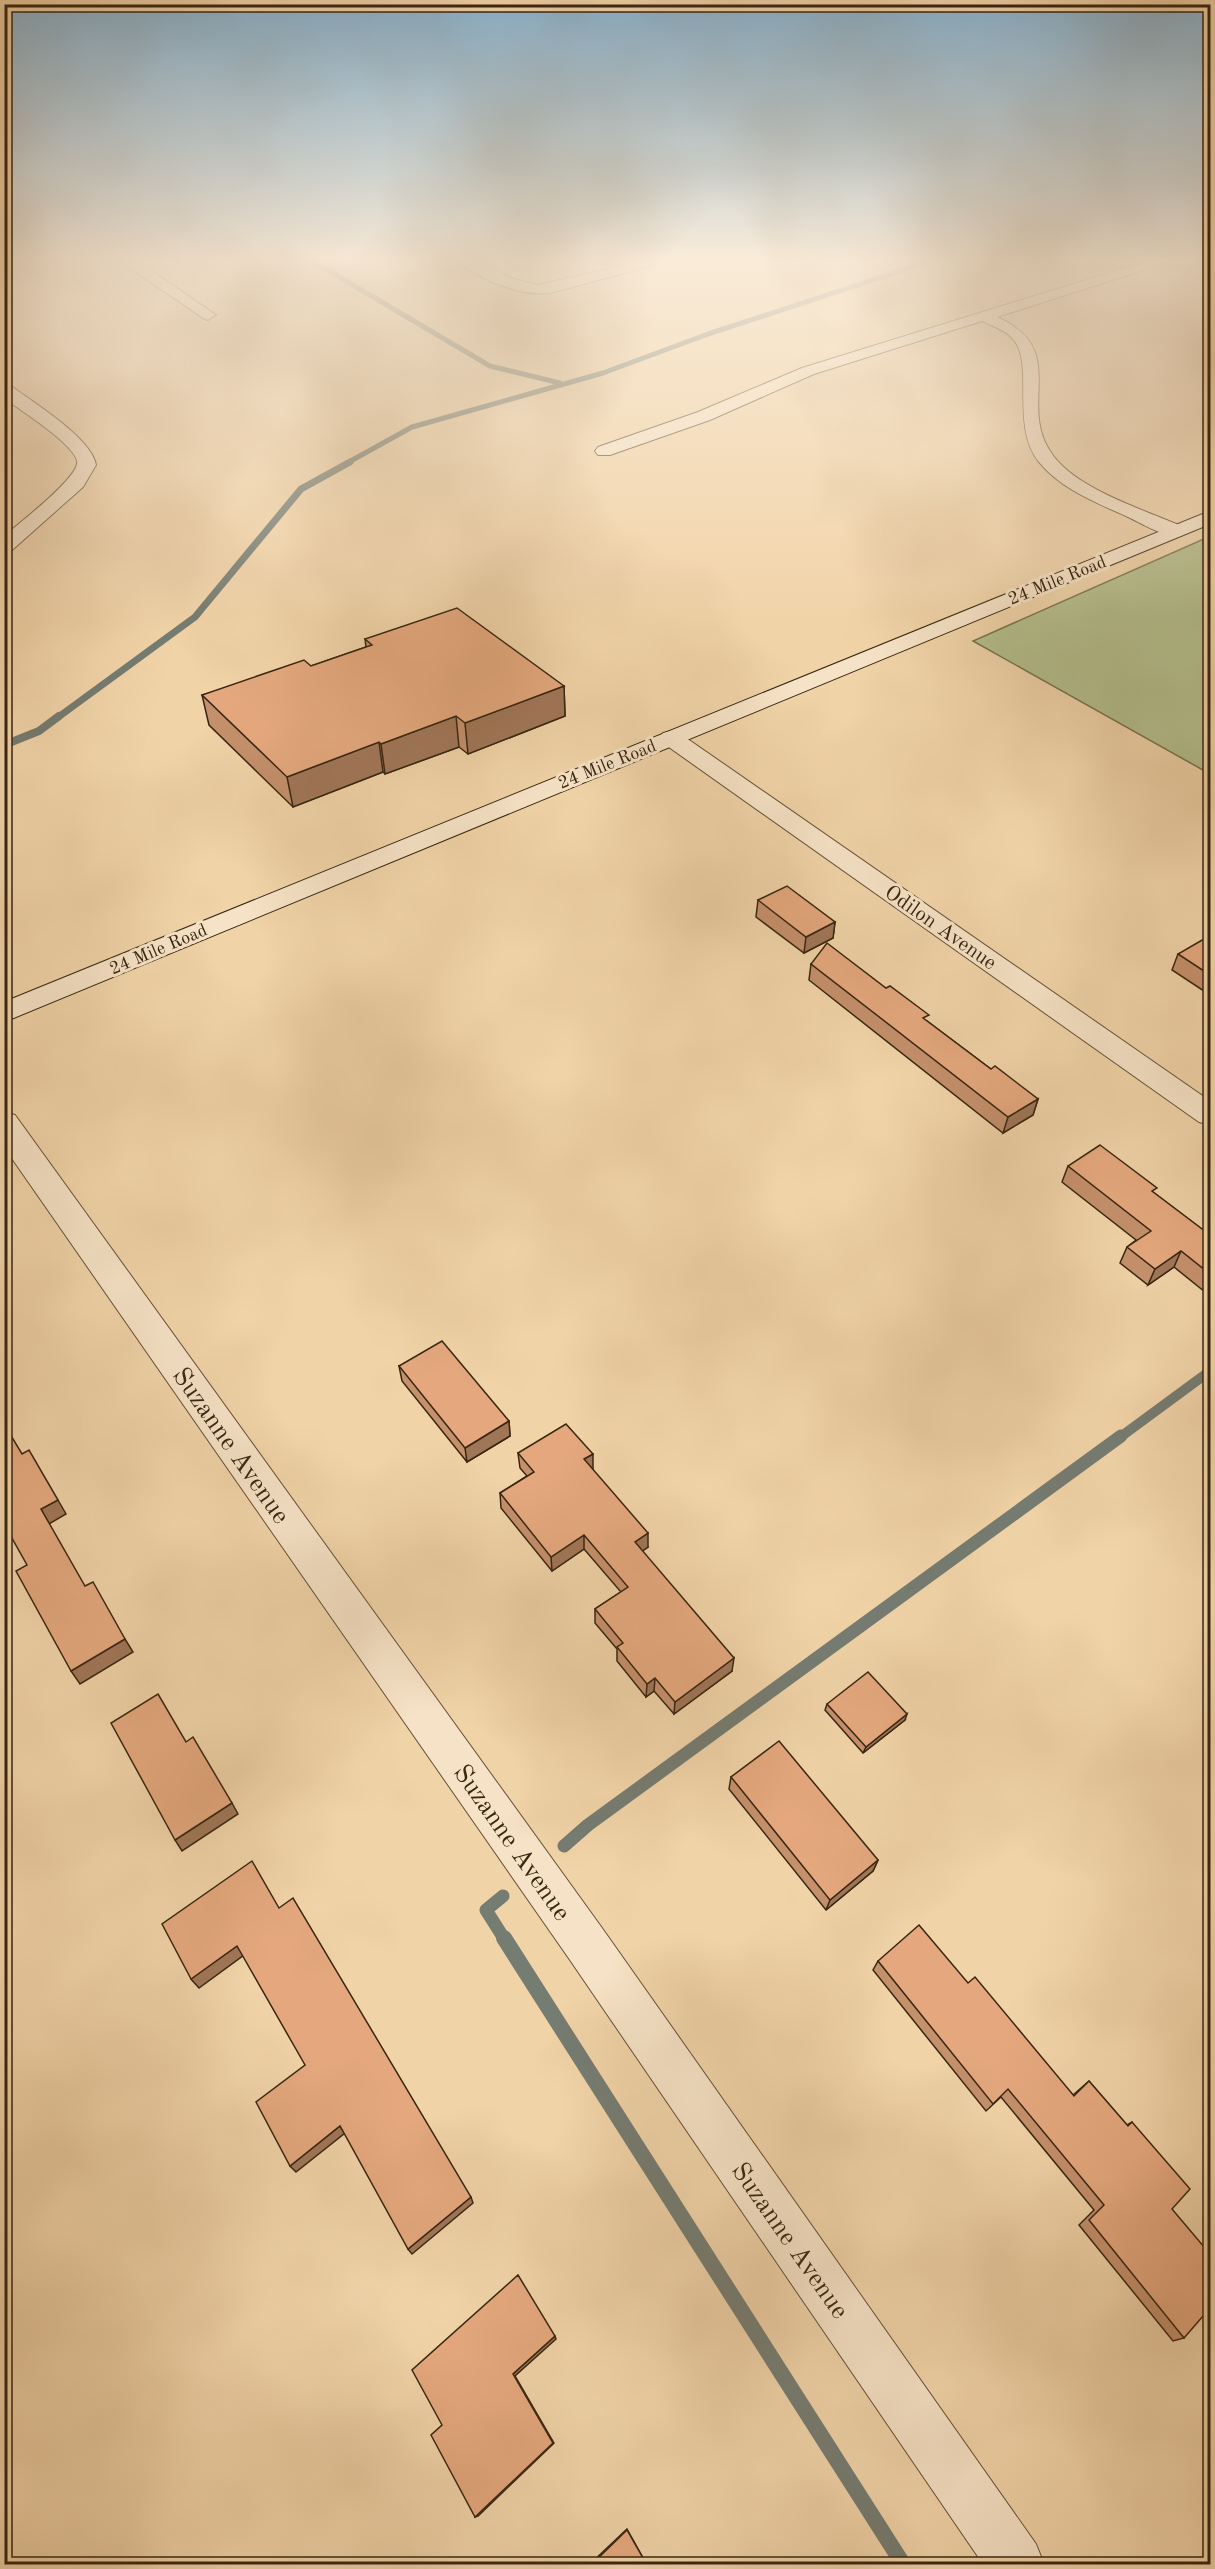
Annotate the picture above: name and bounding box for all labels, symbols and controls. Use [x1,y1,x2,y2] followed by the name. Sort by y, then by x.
[1006,553,1109,609] street label: 24 Mile Road
[556,737,659,793] street label: 24 Mile Road
[880,882,1000,974] street label: Odilon Avenue
[107,921,210,979] street label: 24 Mile Road
[167,1363,294,1529] street label: Suzanne Avenue
[448,1760,575,1926] street label: Suzanne Avenue
[726,2158,853,2324] street label: Suzanne Avenue

